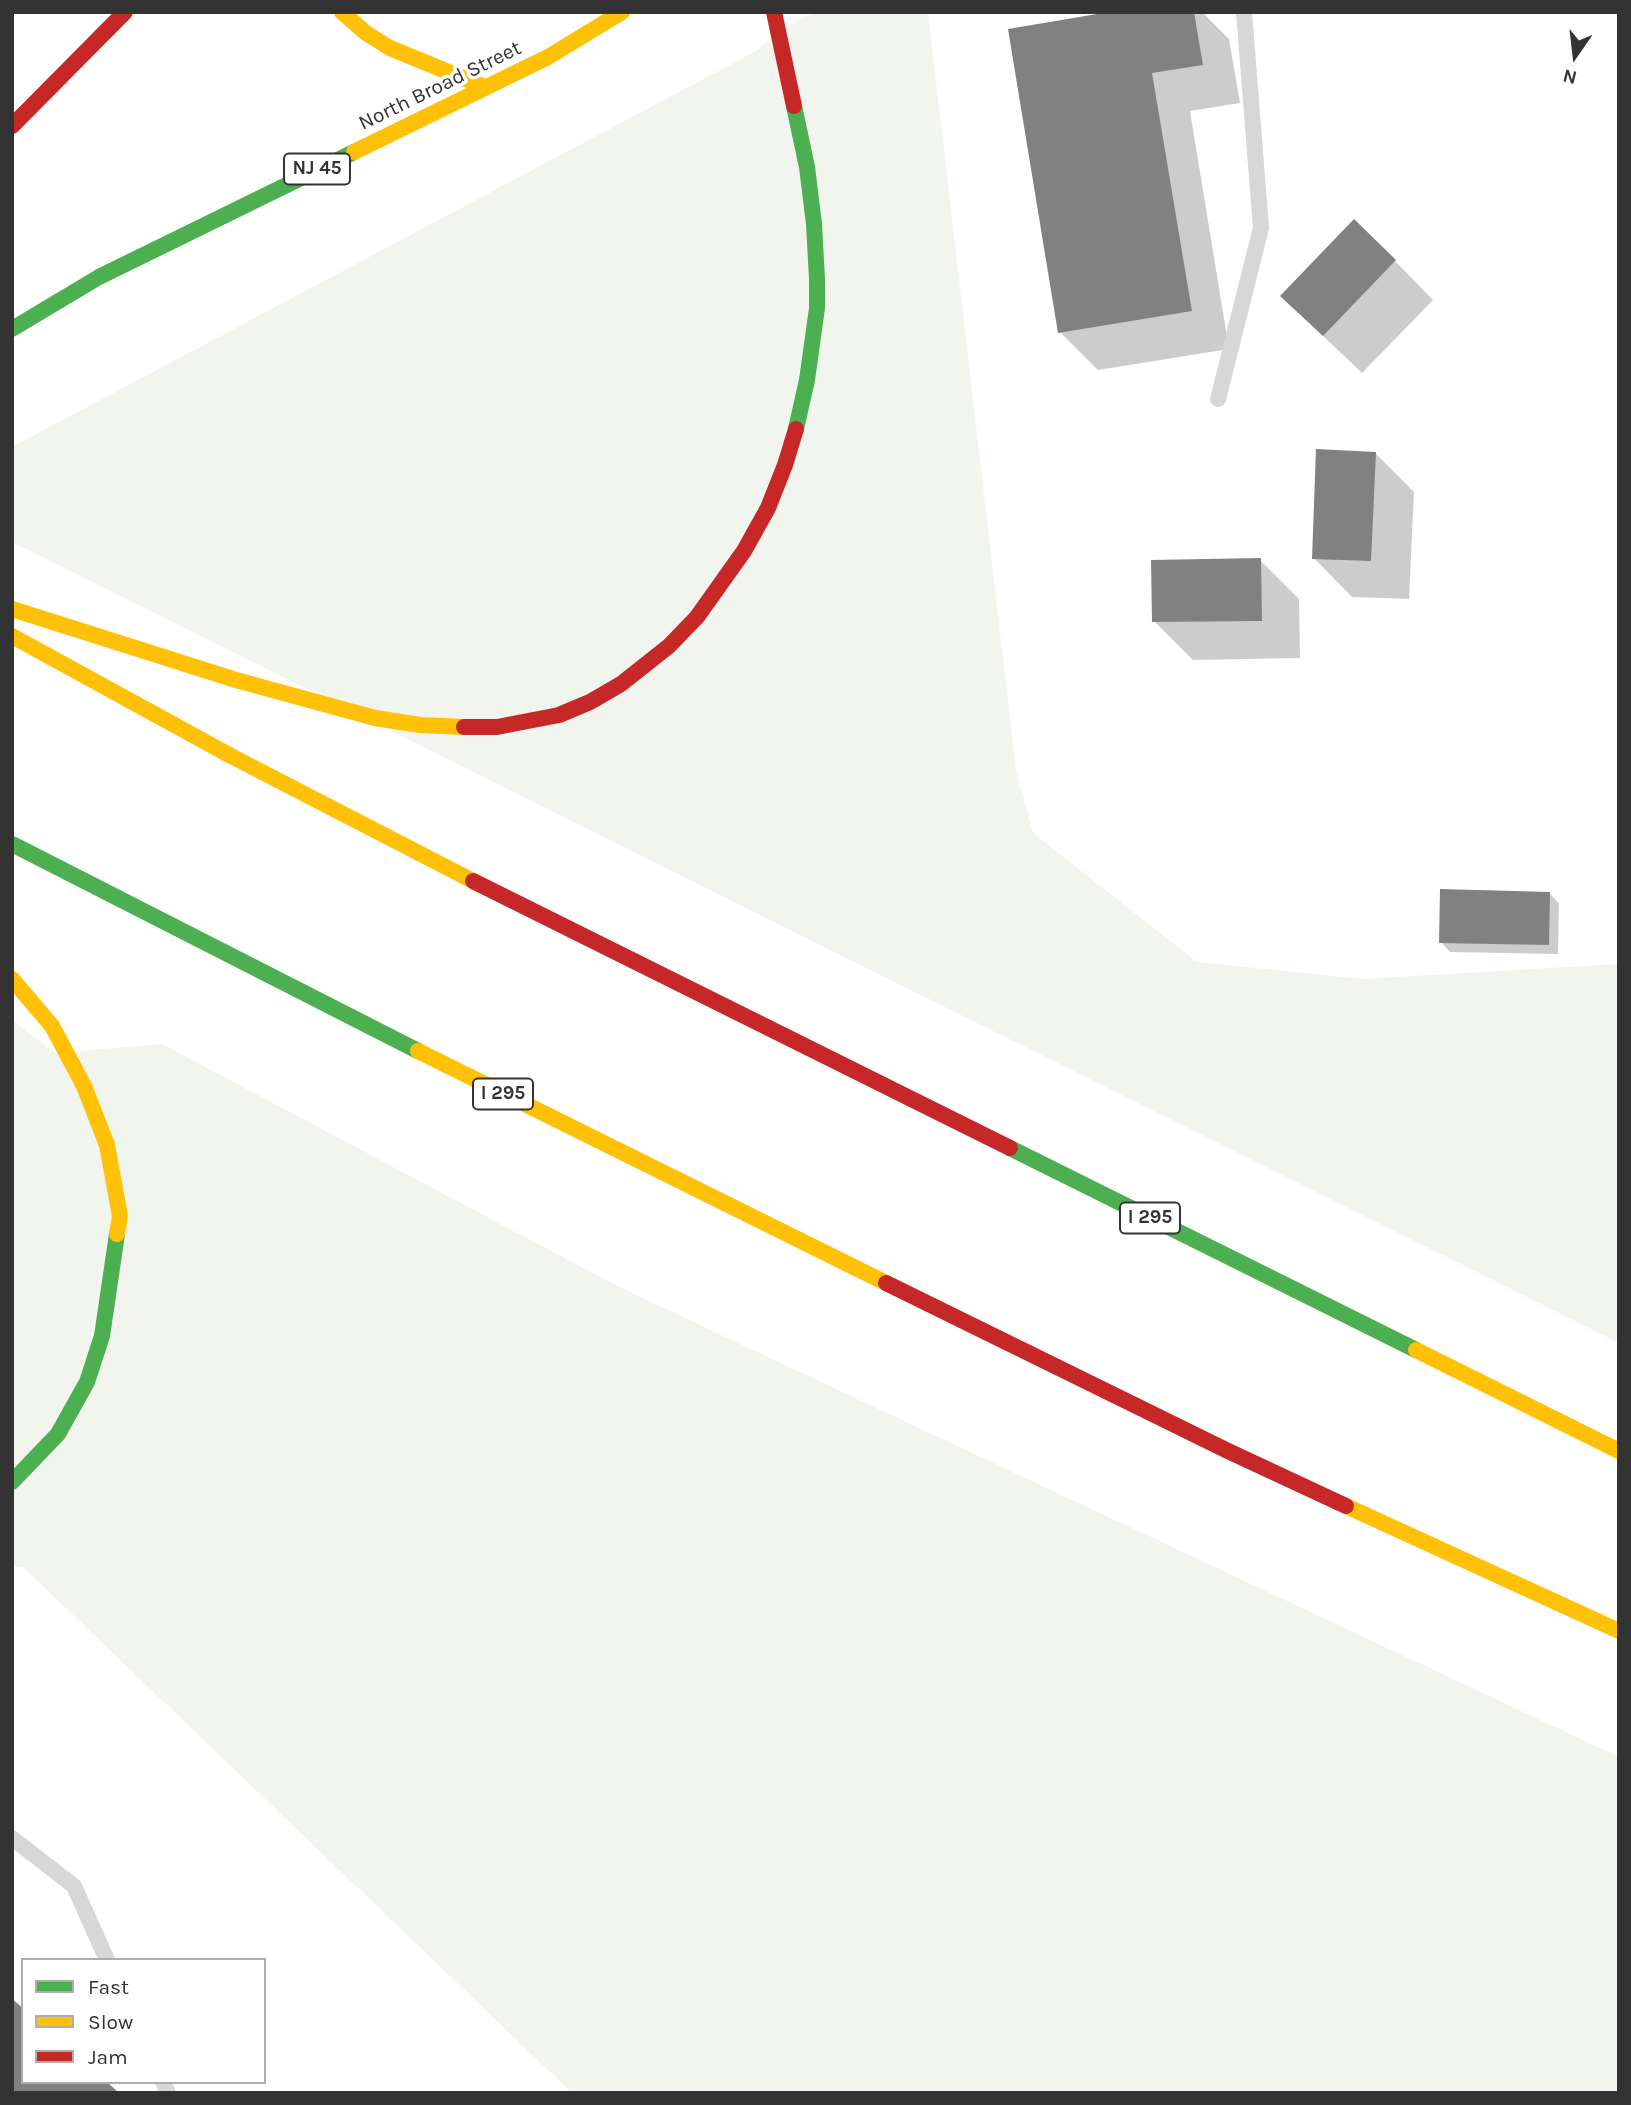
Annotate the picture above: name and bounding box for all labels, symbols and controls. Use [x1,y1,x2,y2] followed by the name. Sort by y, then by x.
[1540,21,1610,91] north arrow
[355,36,525,136] street label: North Broad Street
[1561,64,1579,89] text: N
[284,154,350,184] road number: NJ 45
[473,1078,533,1110] road number: I 295
[1120,1202,1180,1234] road number: I 295
[21,1958,266,2084] legend
[88,1975,129,1999] text: Fast
[88,2010,133,2034] text: Slow
[88,2045,128,2069] text: Jam

